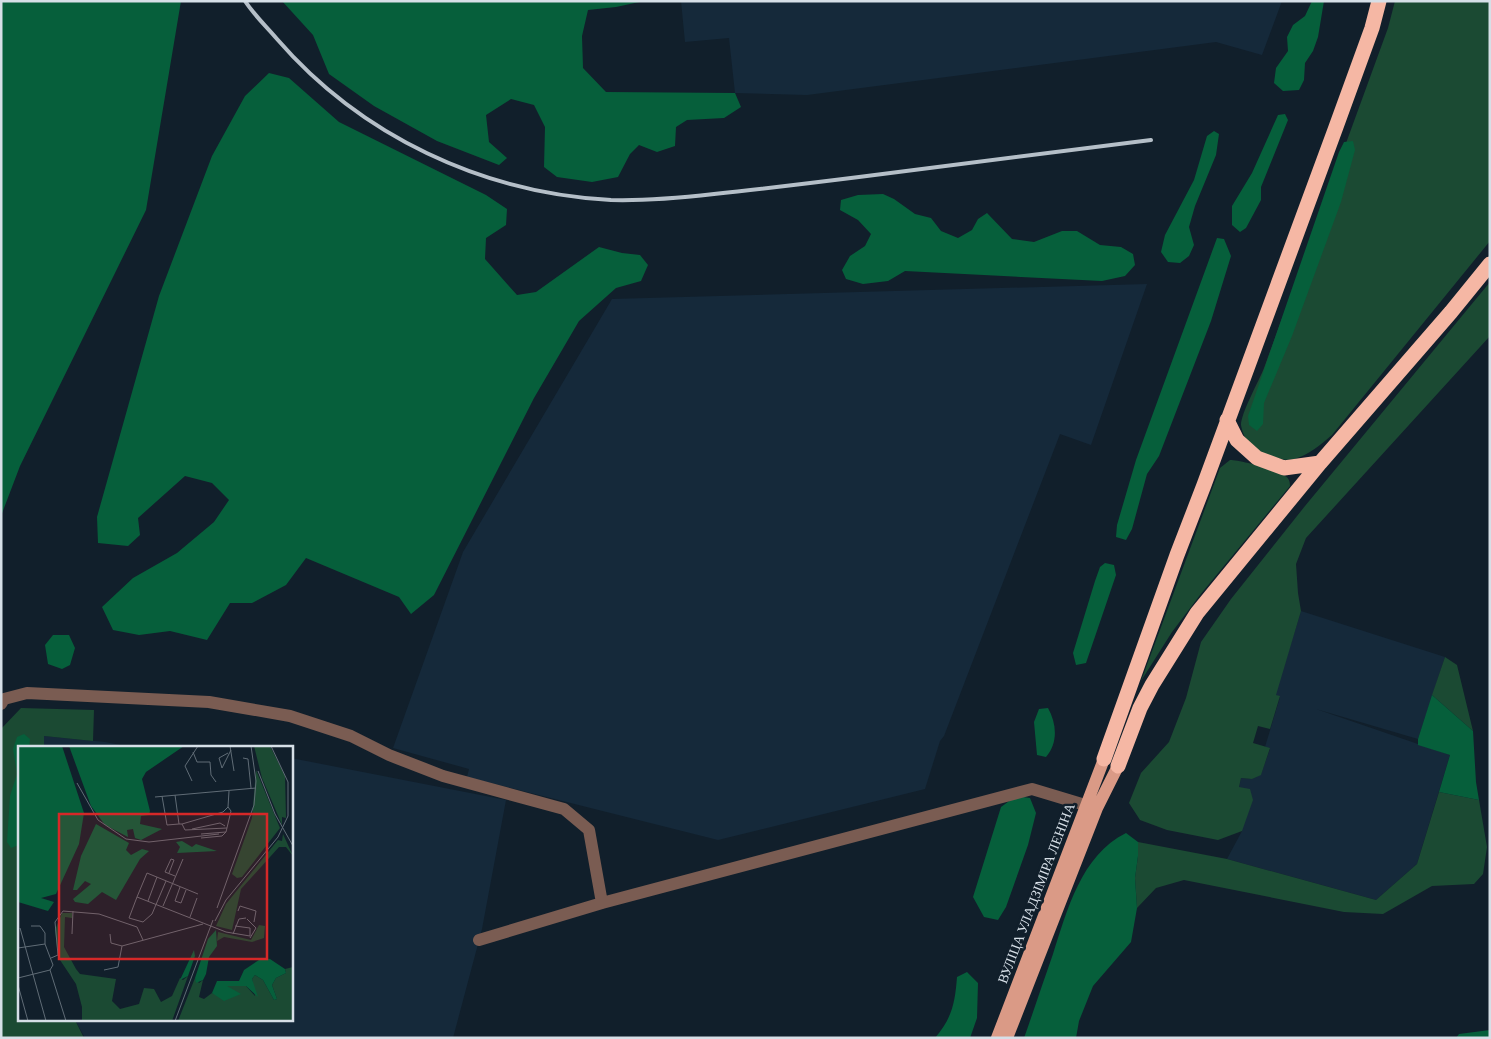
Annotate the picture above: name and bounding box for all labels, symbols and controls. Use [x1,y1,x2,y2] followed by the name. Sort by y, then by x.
[18,746,292,1022] inset map
[994,800,1078,985] street label: ВУЛІЦА УЛАДЗІМІРА ЛЕНІНА

